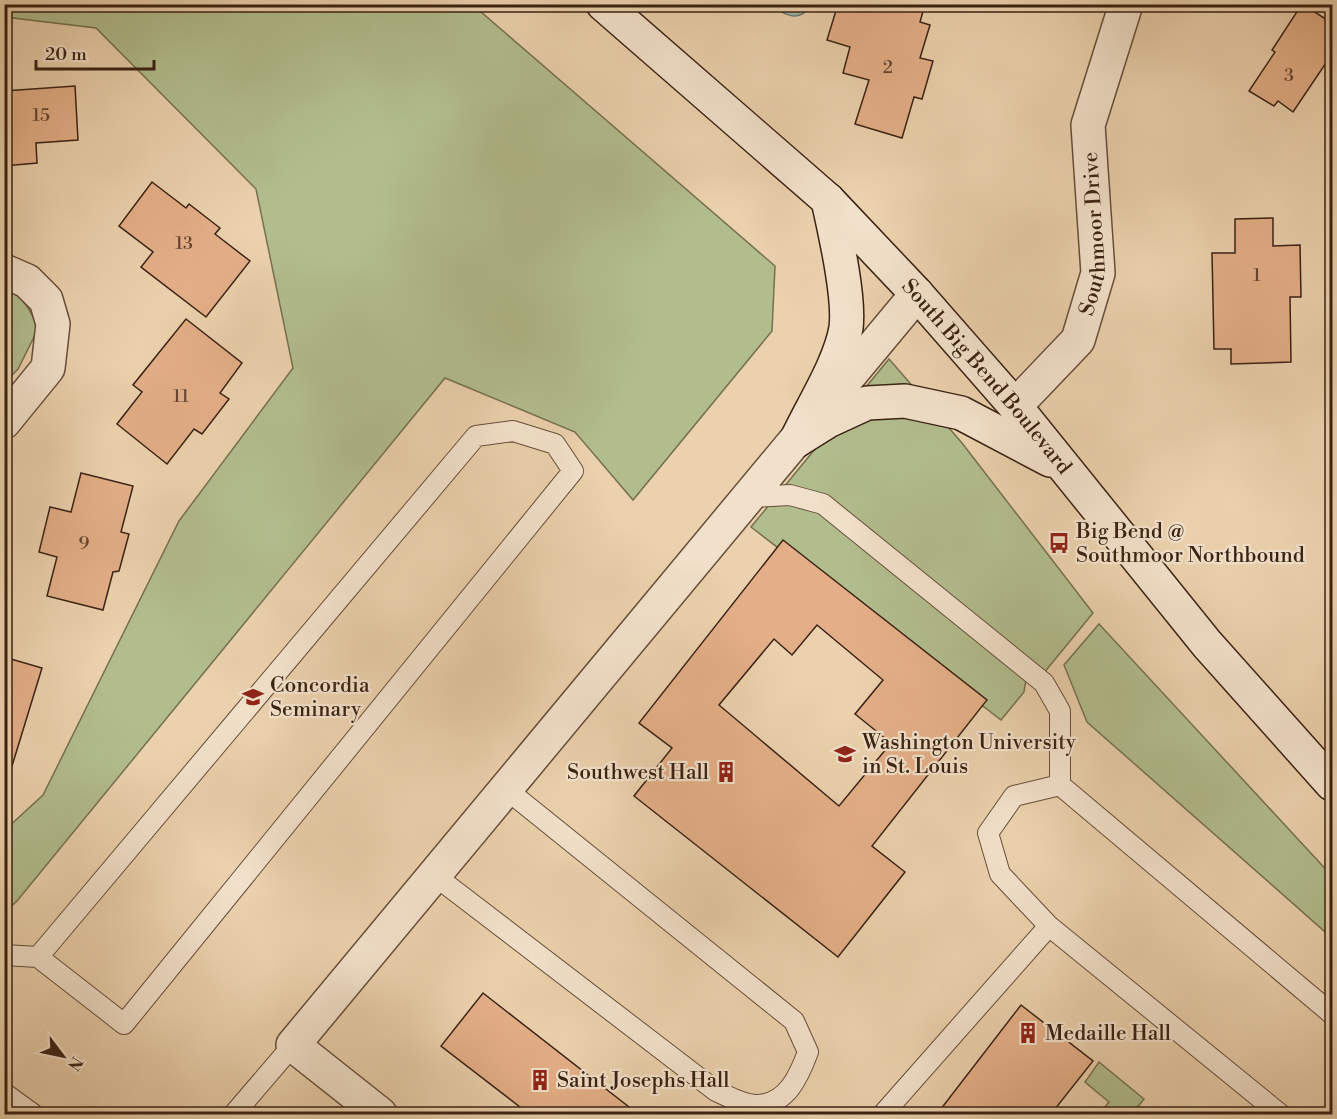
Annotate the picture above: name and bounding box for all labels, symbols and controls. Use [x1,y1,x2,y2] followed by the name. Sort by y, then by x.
[36,33,154,71] scale bar
[45,43,87,66] text: 20 m
[883,56,893,79] house number: 2
[1284,64,1294,87] house number: 3
[32,104,50,127] house number: 15
[1074,151,1112,319] street label: Southmoor Drive
[175,232,193,255] house number: 13
[1253,264,1261,287] house number: 1
[896,274,1077,480] street label: South Big Bend Boulevard
[173,385,189,408] house number: 11
[1075,519,1305,569] place label: Big Bend @ Southmoor Northbound
[1047,531,1071,555] bus stop icon: Big Bend @ Southmoor Northbound
[79,532,90,555] house number: 9
[270,673,370,723] place label: Concordia Seminary
[241,685,265,709] school or university icon: Concordia Seminary
[861,730,1077,780] place label: Washington University in St. Louis
[833,742,857,766] school or university icon: Washington University in St. Louis
[567,760,709,786] place label: Southwest Hall
[714,760,738,784] building icon: Southwest Hall
[1016,1021,1040,1045] building icon: Medaille Hall
[1045,1021,1171,1047] place label: Medaille Hall
[33,1026,93,1086] north arrow
[63,1053,87,1074] text: N
[528,1068,552,1092] building icon: Saint Josephs Hall
[557,1068,730,1094] place label: Saint Josephs Hall

